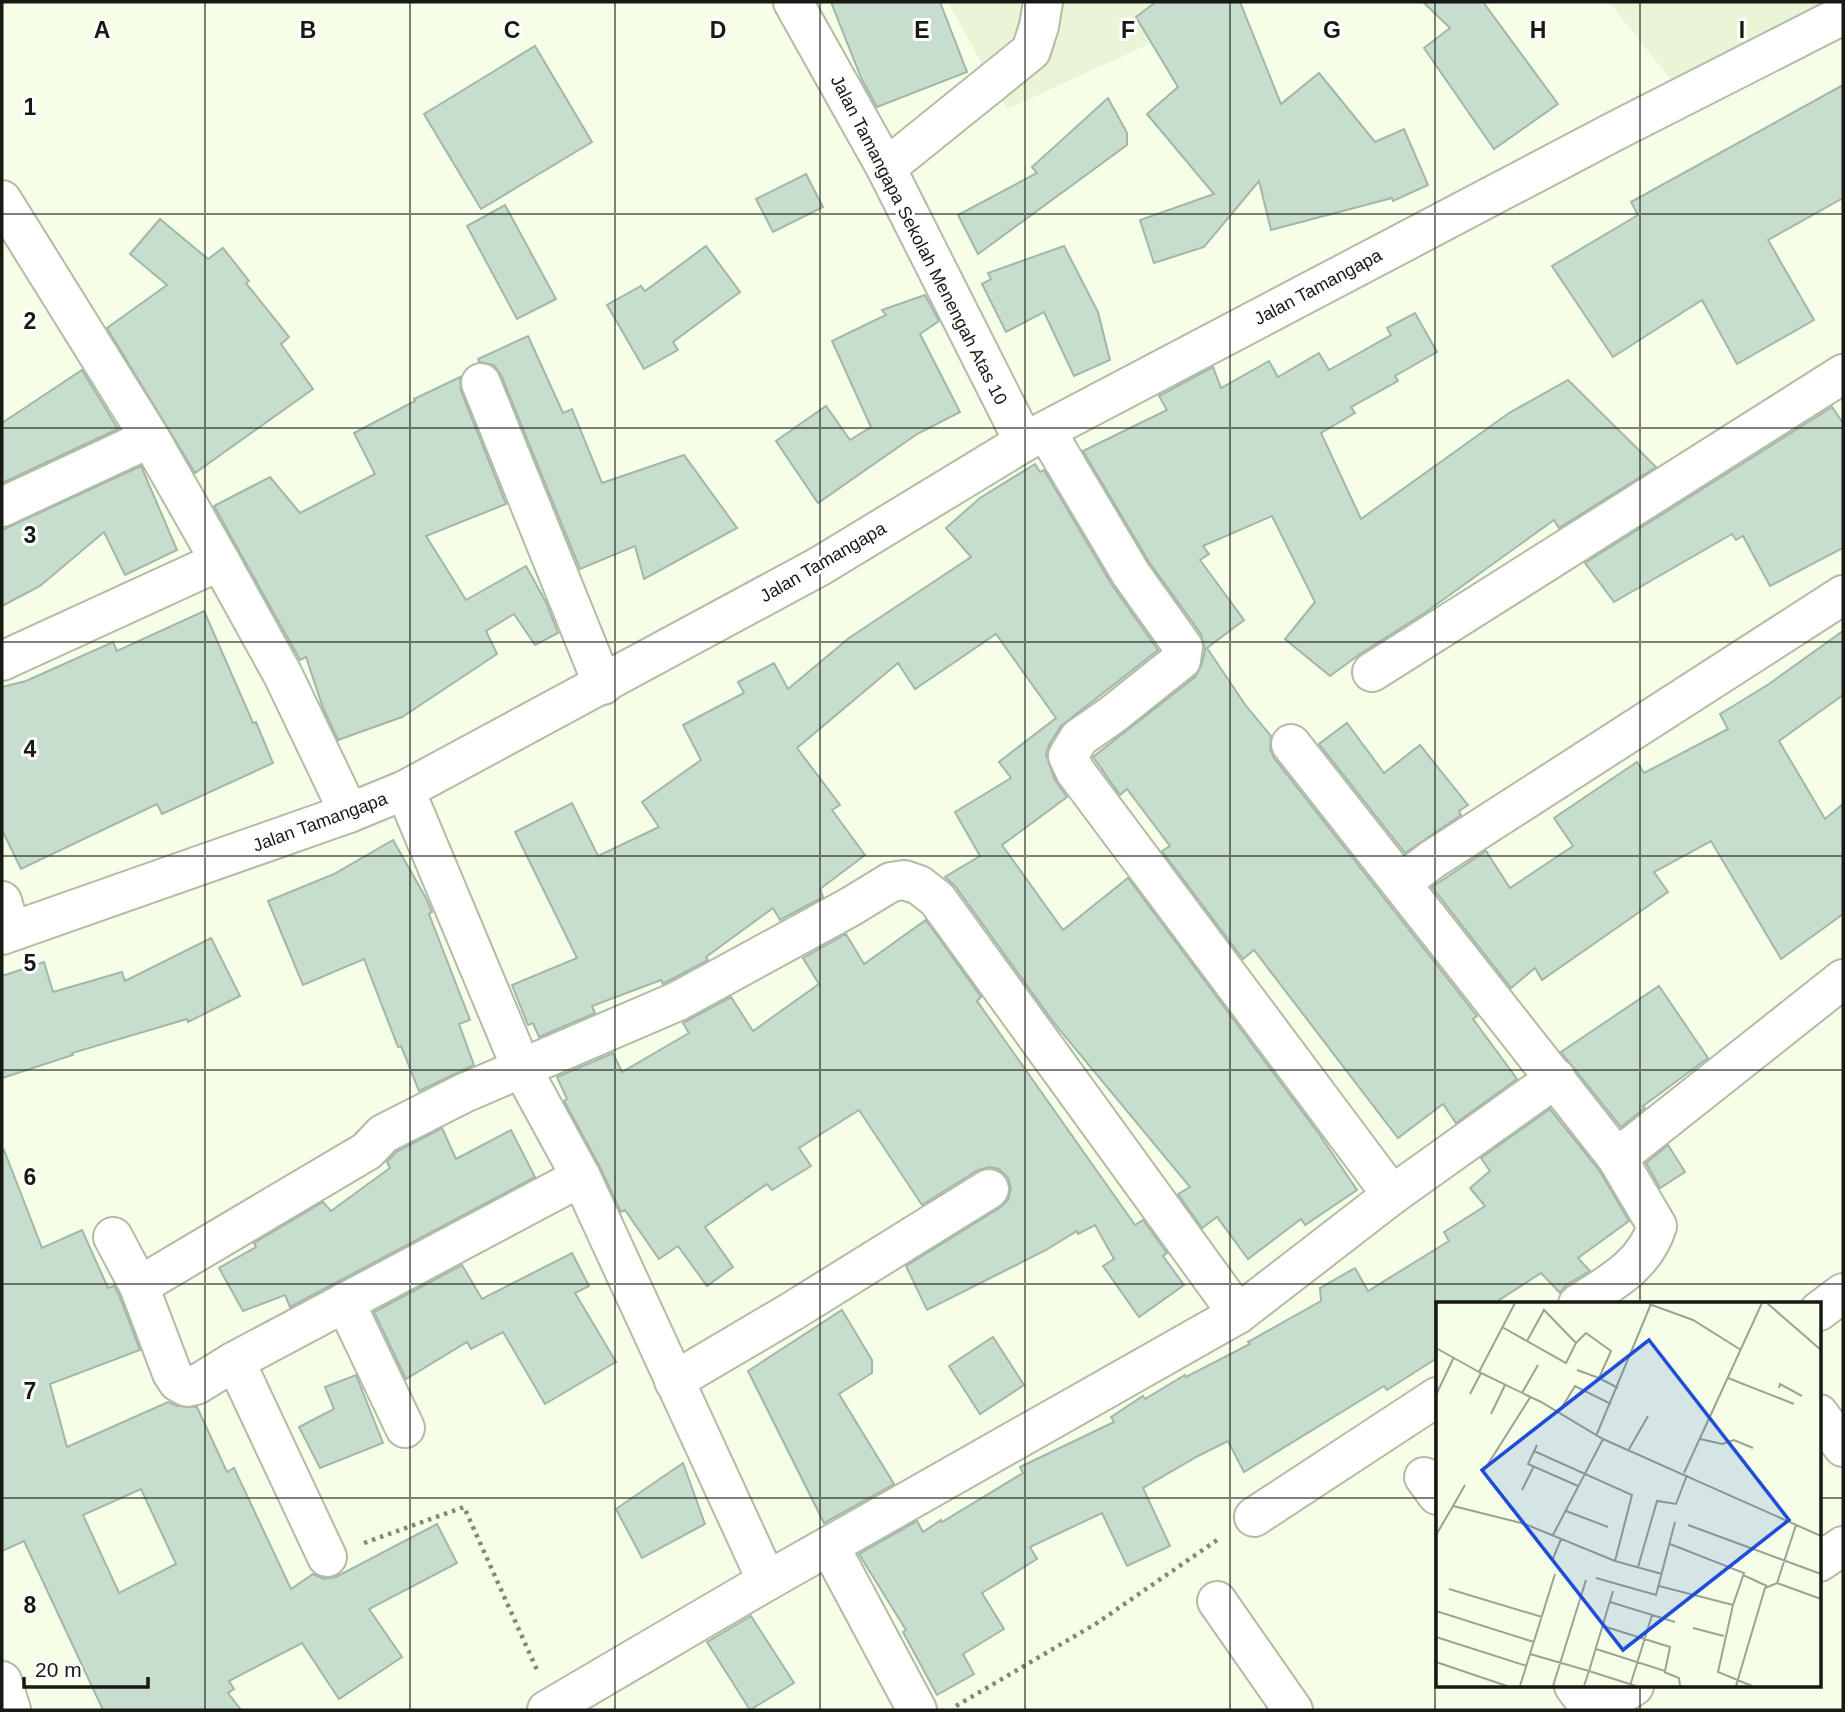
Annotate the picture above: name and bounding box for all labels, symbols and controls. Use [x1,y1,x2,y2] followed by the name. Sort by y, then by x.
[94,17,110,43] text: A
[300,17,316,43] text: B
[504,17,520,43] text: C
[710,17,726,43] text: D
[914,17,930,43] text: E
[1121,17,1135,43] text: F
[1323,17,1341,43] text: G
[1530,17,1546,43] text: H
[1739,17,1745,43] text: I
[827,72,1011,408] street label: Jalan Tamangapa Sekolah Menengah Atas 10
[24,94,37,120] text: 1
[1251,244,1386,329] street label: Jalan Tamangapa
[24,308,36,334] text: 2
[757,517,890,606] street label: Jalan Tamangapa
[24,522,36,548] text: 3
[24,736,37,762] text: 4
[250,788,391,856] street label: Jalan Tamangapa
[24,950,37,976] text: 5
[24,1164,36,1190] text: 6
[1436,1302,1820,1688] inset map
[24,1378,36,1404] text: 7
[24,1592,37,1618] text: 8
[24,1646,149,1690] scale bar
[35,1658,82,1681] text: 20 m

